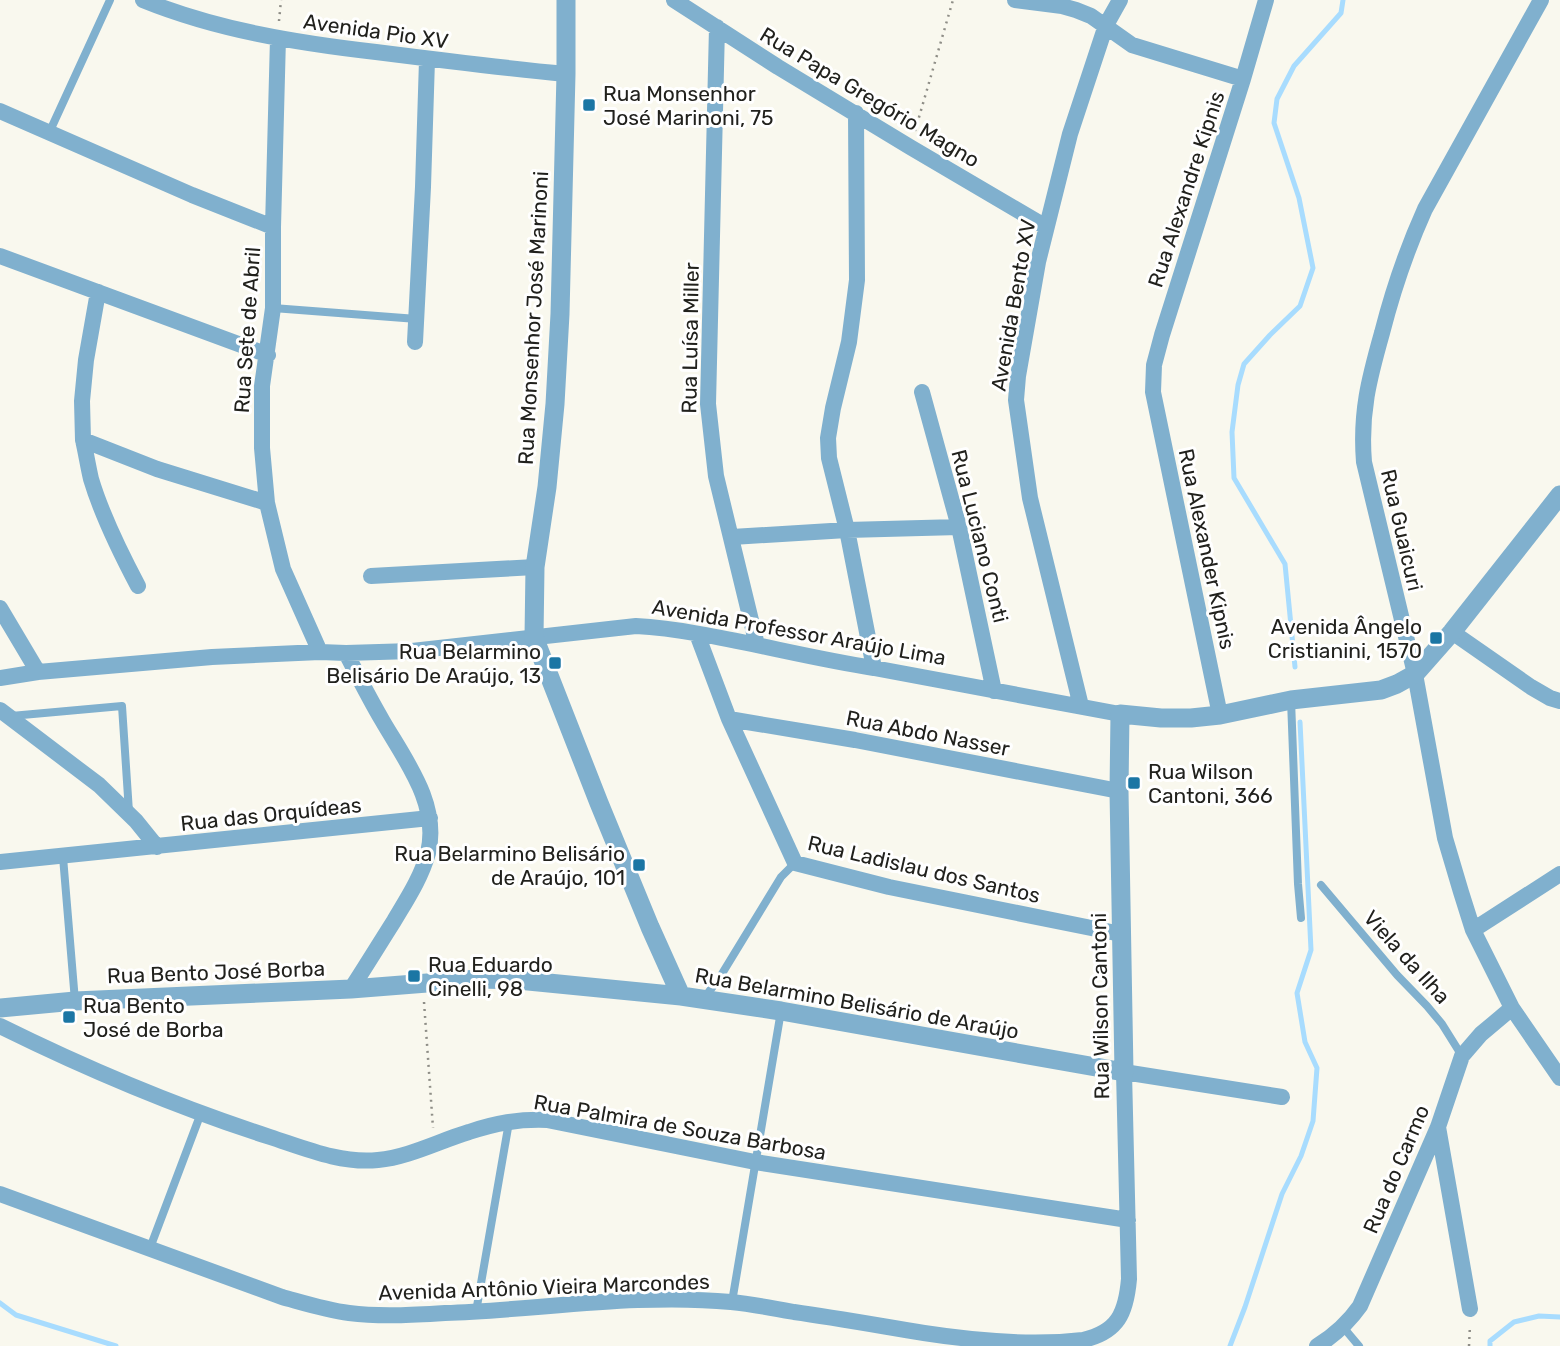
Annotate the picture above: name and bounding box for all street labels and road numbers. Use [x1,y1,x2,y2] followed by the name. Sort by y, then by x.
[302,8,450,54] street label: Avenida Pio XV
[756,22,984,172] street label: Rua Papa Gregório Magno
[1142,88,1230,290] street label: Rua Alexandre Kipnis
[513,170,553,466] street label: Rua Monsenhor José Marinoni
[986,217,1040,393] street label: Avenida Bento XV
[229,246,265,414] street label: Rua Sete de Abril
[676,262,704,414] street label: Rua Luísa Miller
[1174,446,1240,652] street label: Rua Alexander Kipnis
[946,447,1014,625] street label: Rua Luciano Conti
[1376,467,1428,593] street label: Rua Guaicuri
[650,594,948,670] street label: Avenida Professor Araújo Lima
[844,705,1012,761] street label: Rua Abdo Nasser
[179,792,363,836] street label: Rua das Orquídeas
[805,830,1043,908] street label: Rua Ladislau dos Santos
[1359,905,1455,1009] street label: Viela da Ilha
[1086,912,1114,1100] street label: Rua Wilson Cantoni
[107,956,325,988] street label: Rua Bento José Borba
[693,962,1021,1044] street label: Rua Belarmino Belisário de Araújo
[532,1089,828,1165] street label: Rua Palmira de Souza Barbosa
[1358,1101,1434,1237] street label: Rua do Carmo
[378,1269,710,1305] street label: Avenida Antônio Vieira Marcondes

